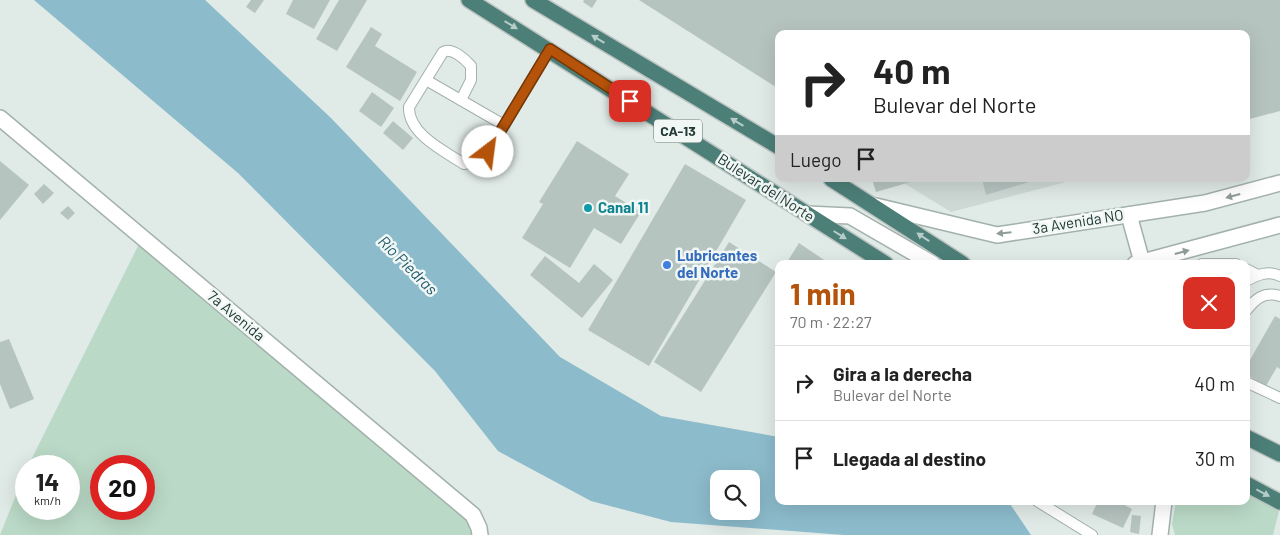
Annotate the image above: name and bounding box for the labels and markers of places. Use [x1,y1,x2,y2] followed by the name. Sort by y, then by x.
[609,80,651,122] pin
[598,198,649,216] place label: Canal 11
[582,202,594,214] marker: Canal 11
[677,246,758,281] place label: Lubricantes del Norte
[661,259,673,271] marker: Lubricantes del Norte

